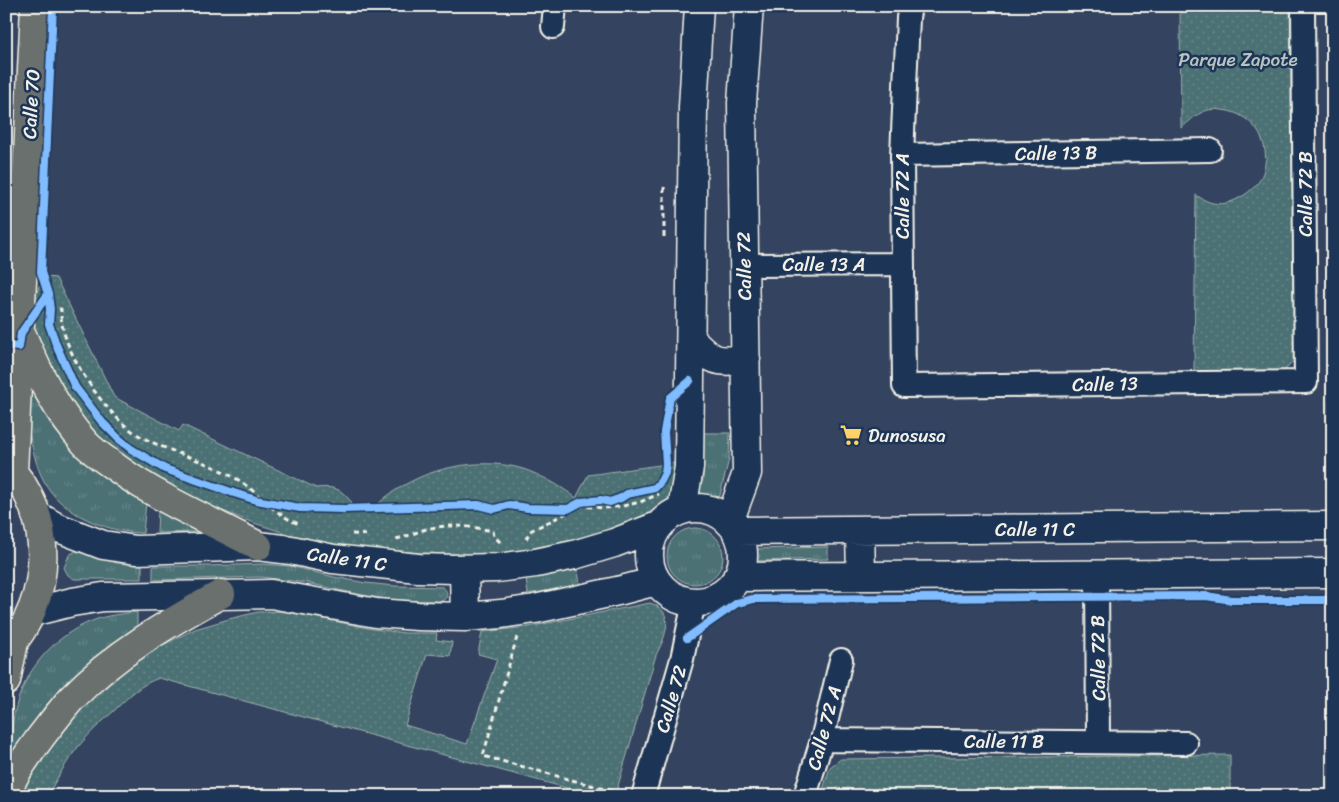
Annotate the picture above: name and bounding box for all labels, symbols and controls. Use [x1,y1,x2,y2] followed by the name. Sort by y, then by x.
[1178,43,1298,76] park label: Parque Zapote
[13,68,49,140] street label: Calle 70
[1014,136,1098,170] street label: Calle 13 B
[1289,151,1322,237] street label: Calle 72 B
[886,153,919,239] street label: Calle 72 A
[727,231,761,301] street label: Calle 72
[783,248,865,281] street label: Calle 13 A
[1072,367,1139,401] street label: Calle 13
[868,419,946,452] place label: Dunosusa
[838,422,864,448] supermarket icon: Dunosusa
[995,513,1075,546] street label: Calle 11 C
[305,537,389,581] street label: Calle 11 C
[1081,615,1115,701] street label: Calle 72 B
[646,661,696,737] street label: Calle 72
[797,682,851,774] street label: Calle 72 A
[964,725,1044,758] street label: Calle 11 B

